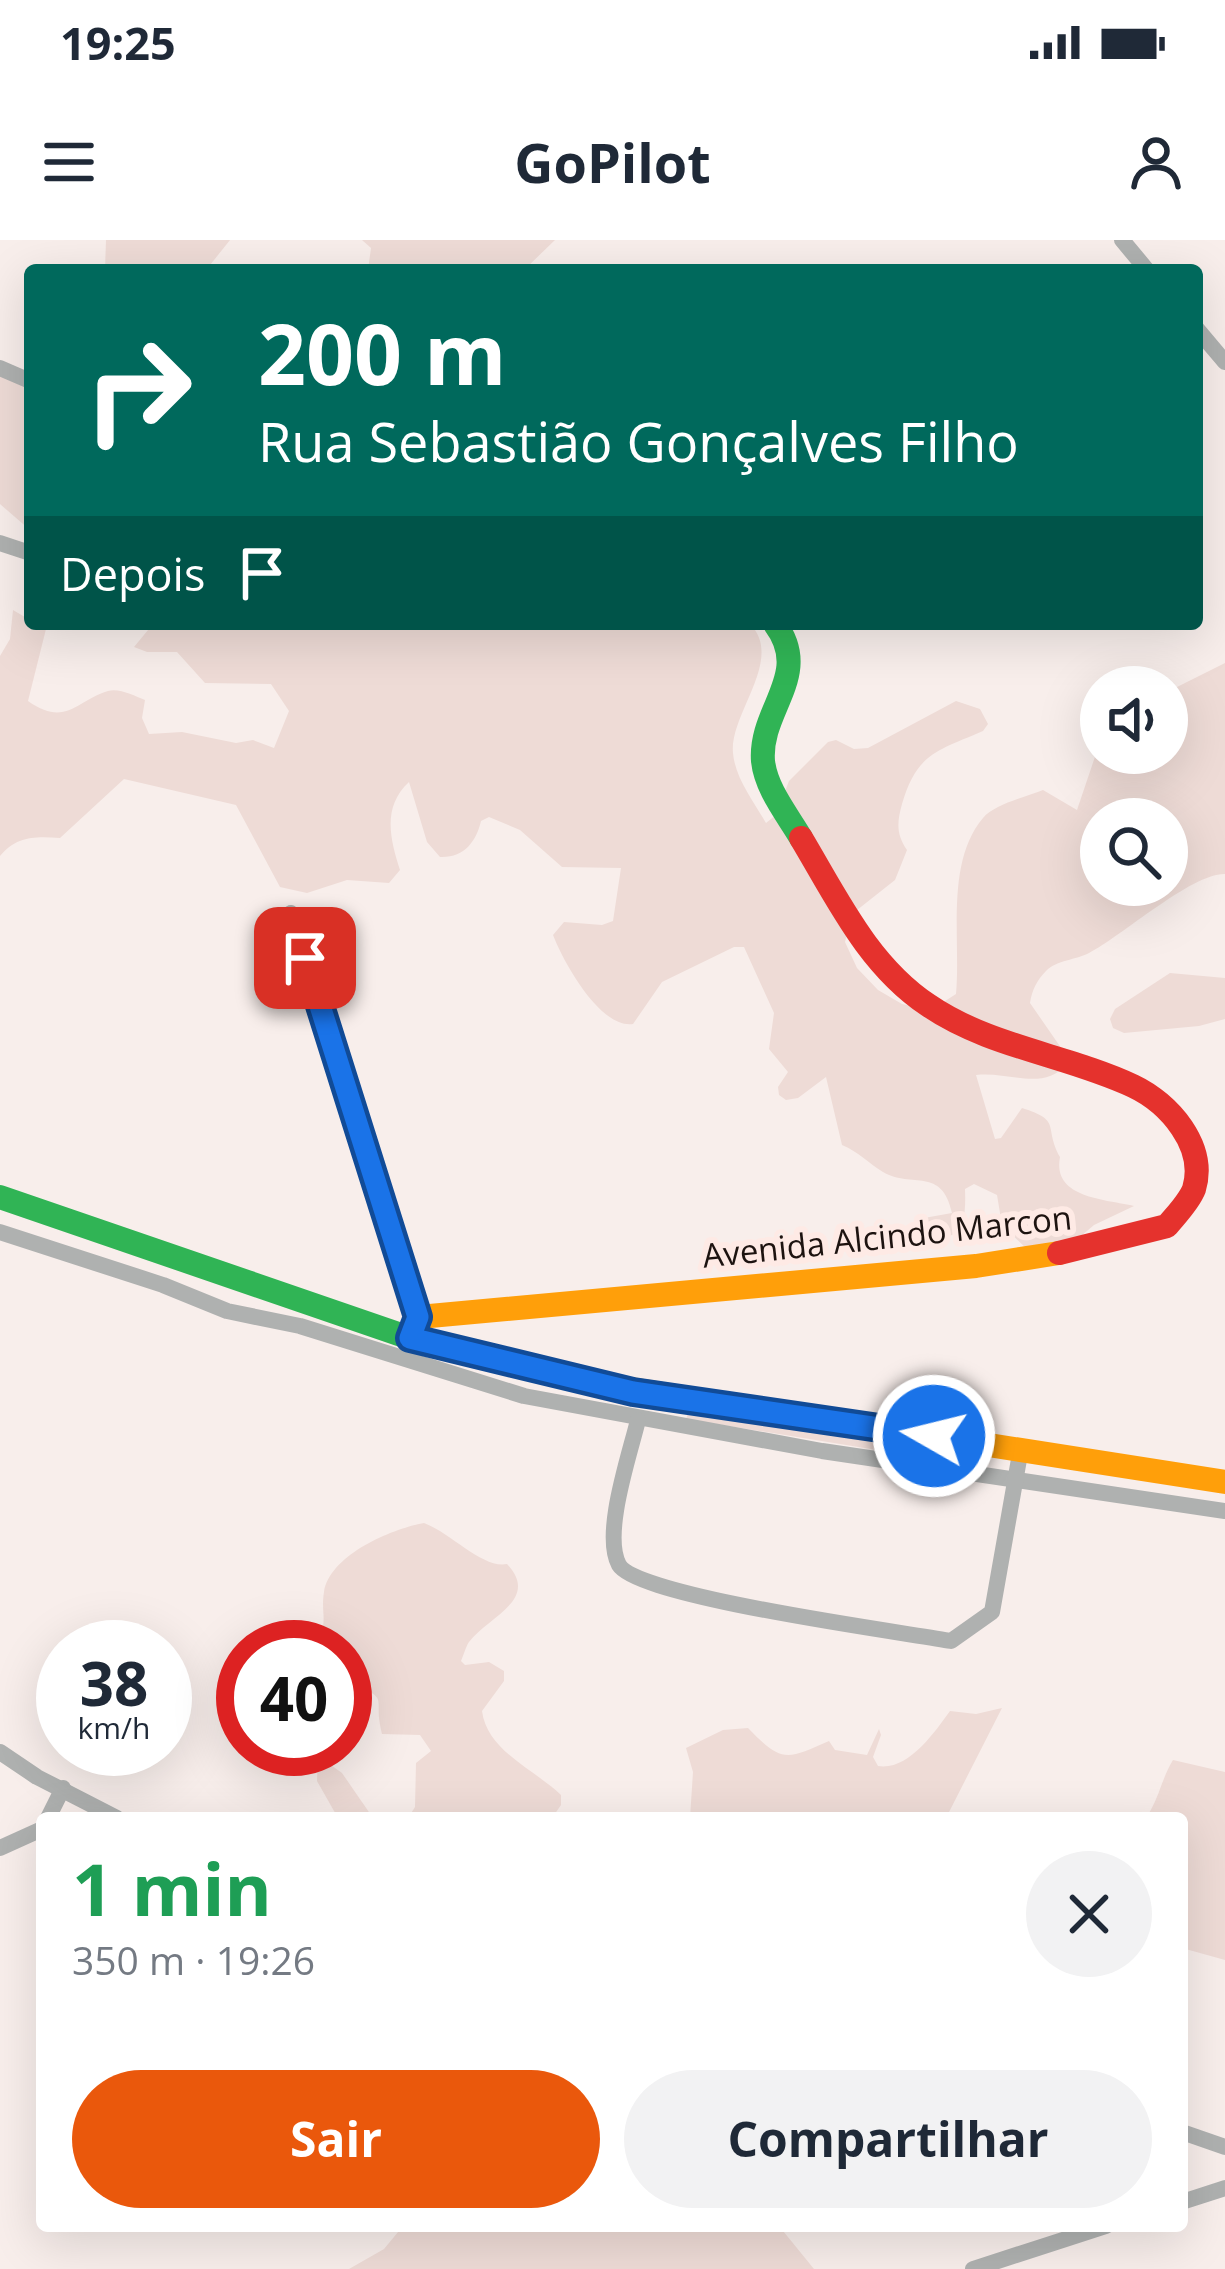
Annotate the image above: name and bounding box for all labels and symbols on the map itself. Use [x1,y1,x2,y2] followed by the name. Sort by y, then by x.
[254,907,356,1009] pin
[700,1194,1074,1278] street label: Avenida Alcindo Marcon
[871,1373,997,1499] position arrow
[216,1620,372,1776] speed limit sign: 40

